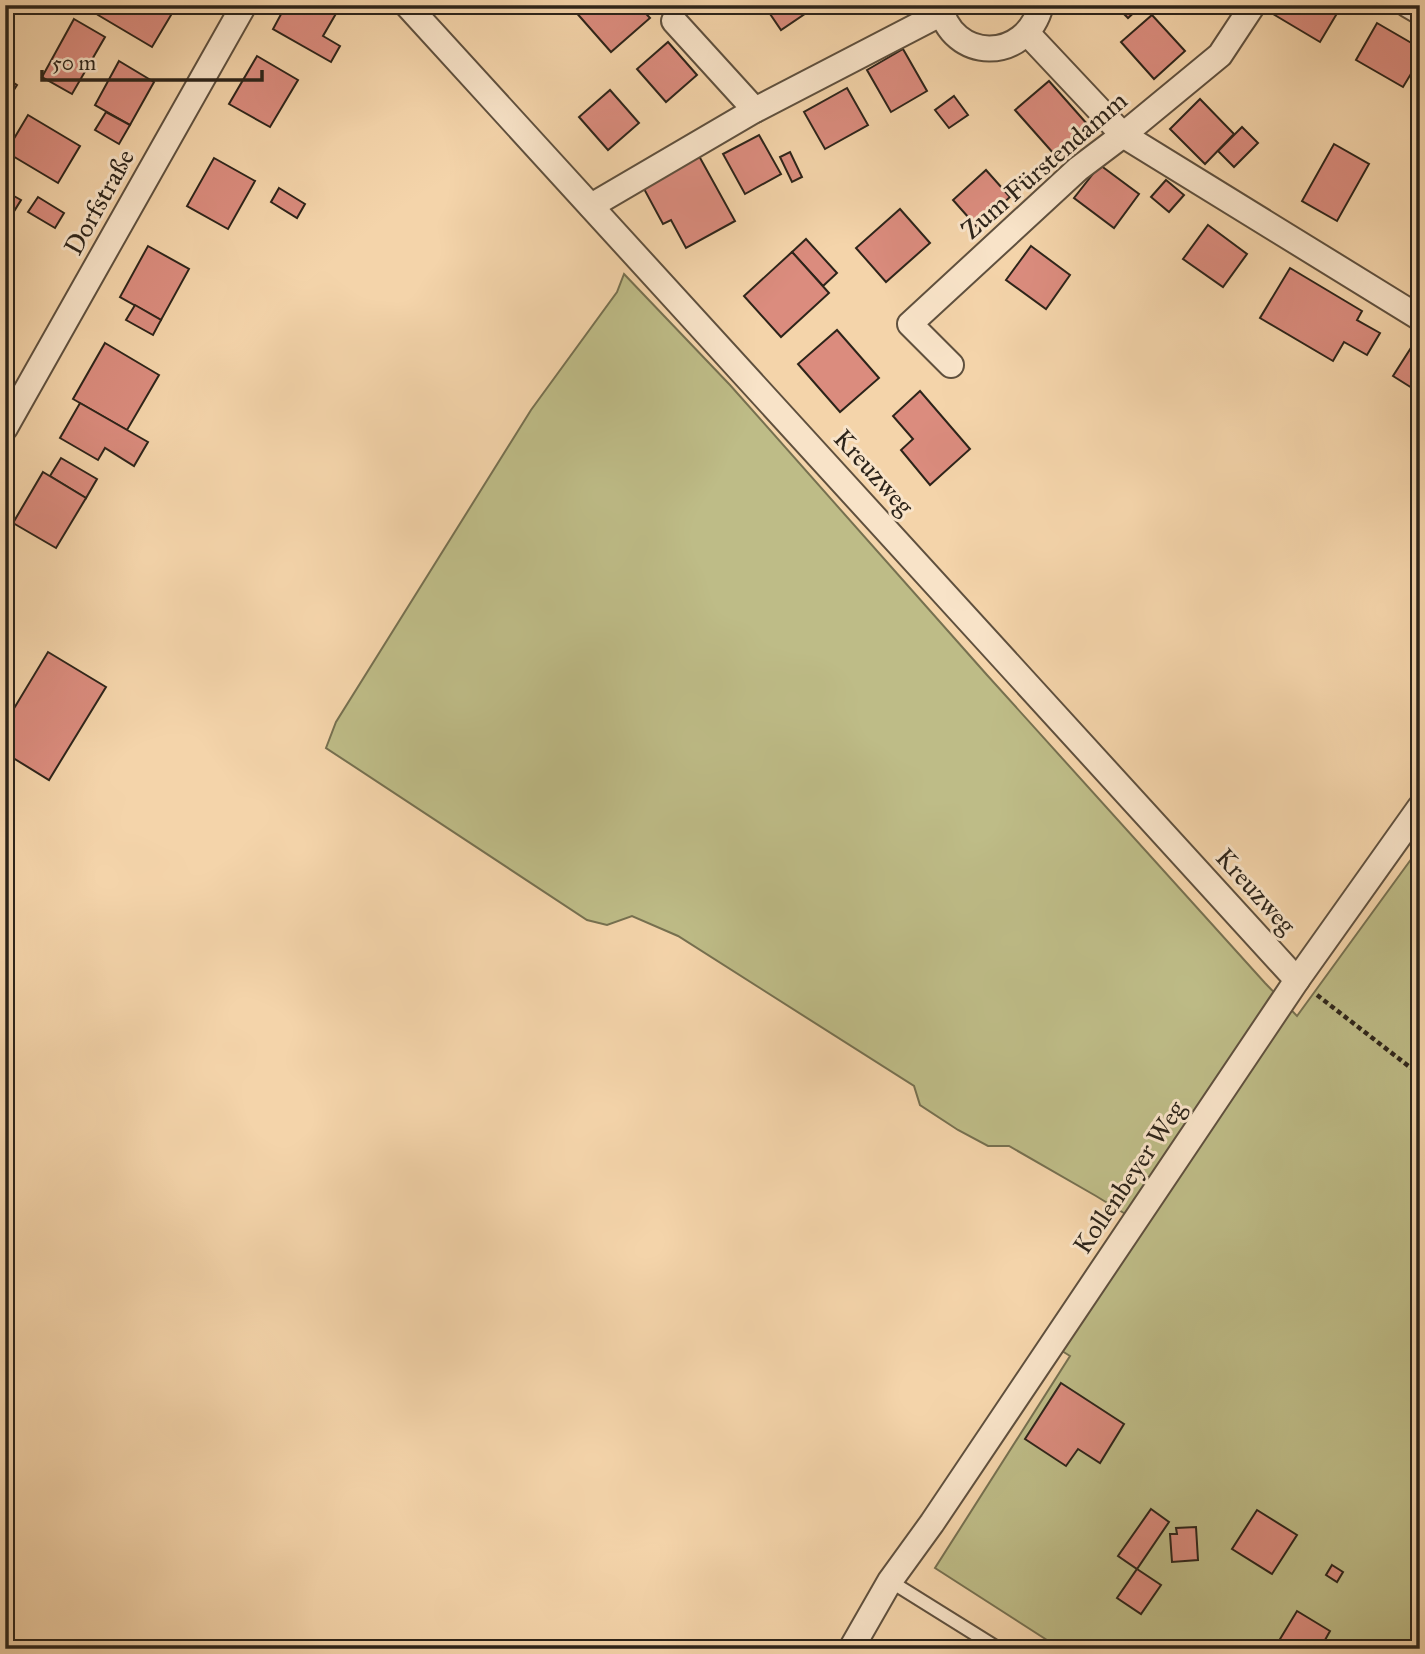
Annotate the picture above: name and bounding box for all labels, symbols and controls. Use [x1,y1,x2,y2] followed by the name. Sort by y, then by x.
[42,38,262,82] scale bar
[52,50,97,76] text: 50 m
[955,84,1134,246] street label: Zum Fürstendamm
[57,143,141,260] street label: Dorfstraße
[827,422,921,522] street label: Kreuzweg
[1209,841,1303,941] street label: Kreuzweg
[1066,1094,1193,1260] street label: Kollenbeyer Weg

